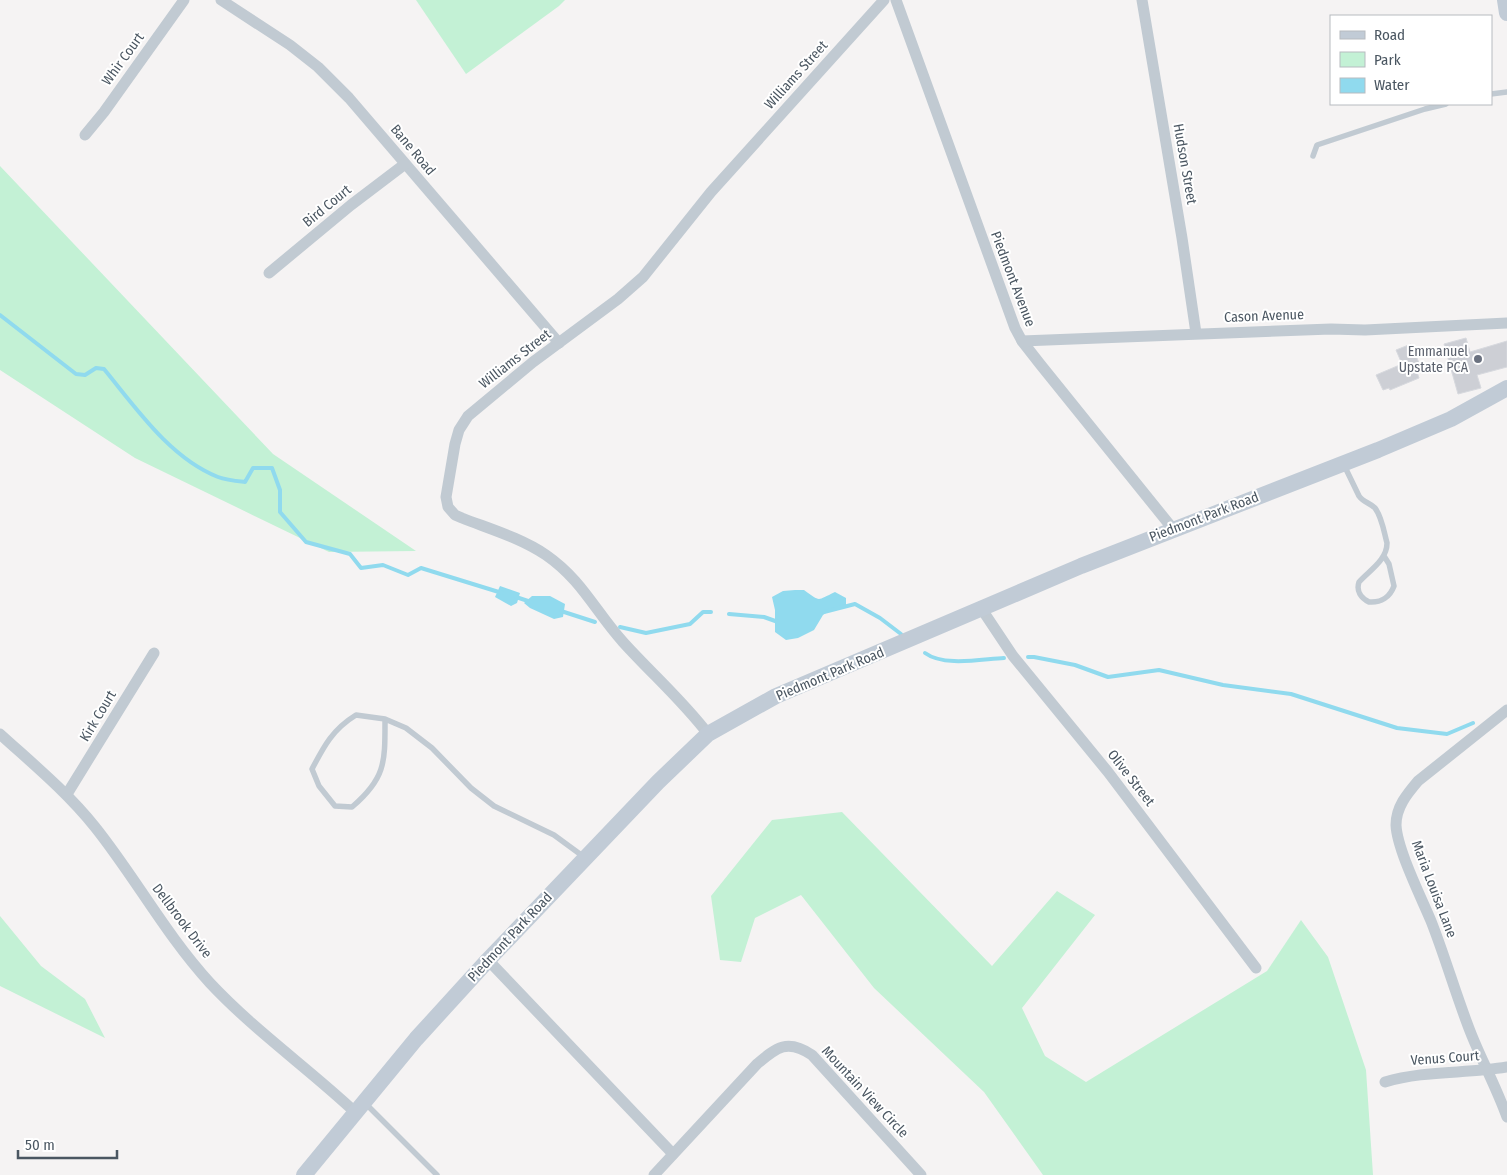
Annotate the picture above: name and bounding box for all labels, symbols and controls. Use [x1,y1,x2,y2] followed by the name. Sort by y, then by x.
[1330,15,1492,105] legend
[1374,26,1405,44] text: Road
[98,29,148,88] street label: Whir Court
[761,37,831,113] street label: Williams Street
[1374,51,1401,69] text: Park
[1374,76,1410,94] text: Water
[387,121,439,179] street label: Bane Road
[1170,122,1201,206] street label: Hudson Street
[299,181,355,231] street label: Bird Court
[987,229,1039,329] street label: Piedmont Avenue
[1224,306,1304,326] street label: Cason Avenue
[476,325,555,392] street label: Williams Street
[1399,343,1469,376] place label: Emmanuel Upstate PCA
[1472,353,1484,365] marker: Emmanuel Upstate PCA
[1147,488,1261,546] street label: Piedmont Park Road
[773,644,887,704] street label: Piedmont Park Road
[76,687,120,745] street label: Kirk Court
[1104,746,1159,810] street label: Olive Street
[1408,838,1460,940] street label: Maria Louisa Lane
[149,881,215,962] street label: Dellbrook Drive
[464,889,556,985] street label: Piedmont Park Road
[818,1043,912,1141] street label: Mountain View Circle
[1410,1047,1480,1069] street label: Venus Court
[18,1128,116,1160] scale bar
[25,1136,55,1154] text: 50 m

